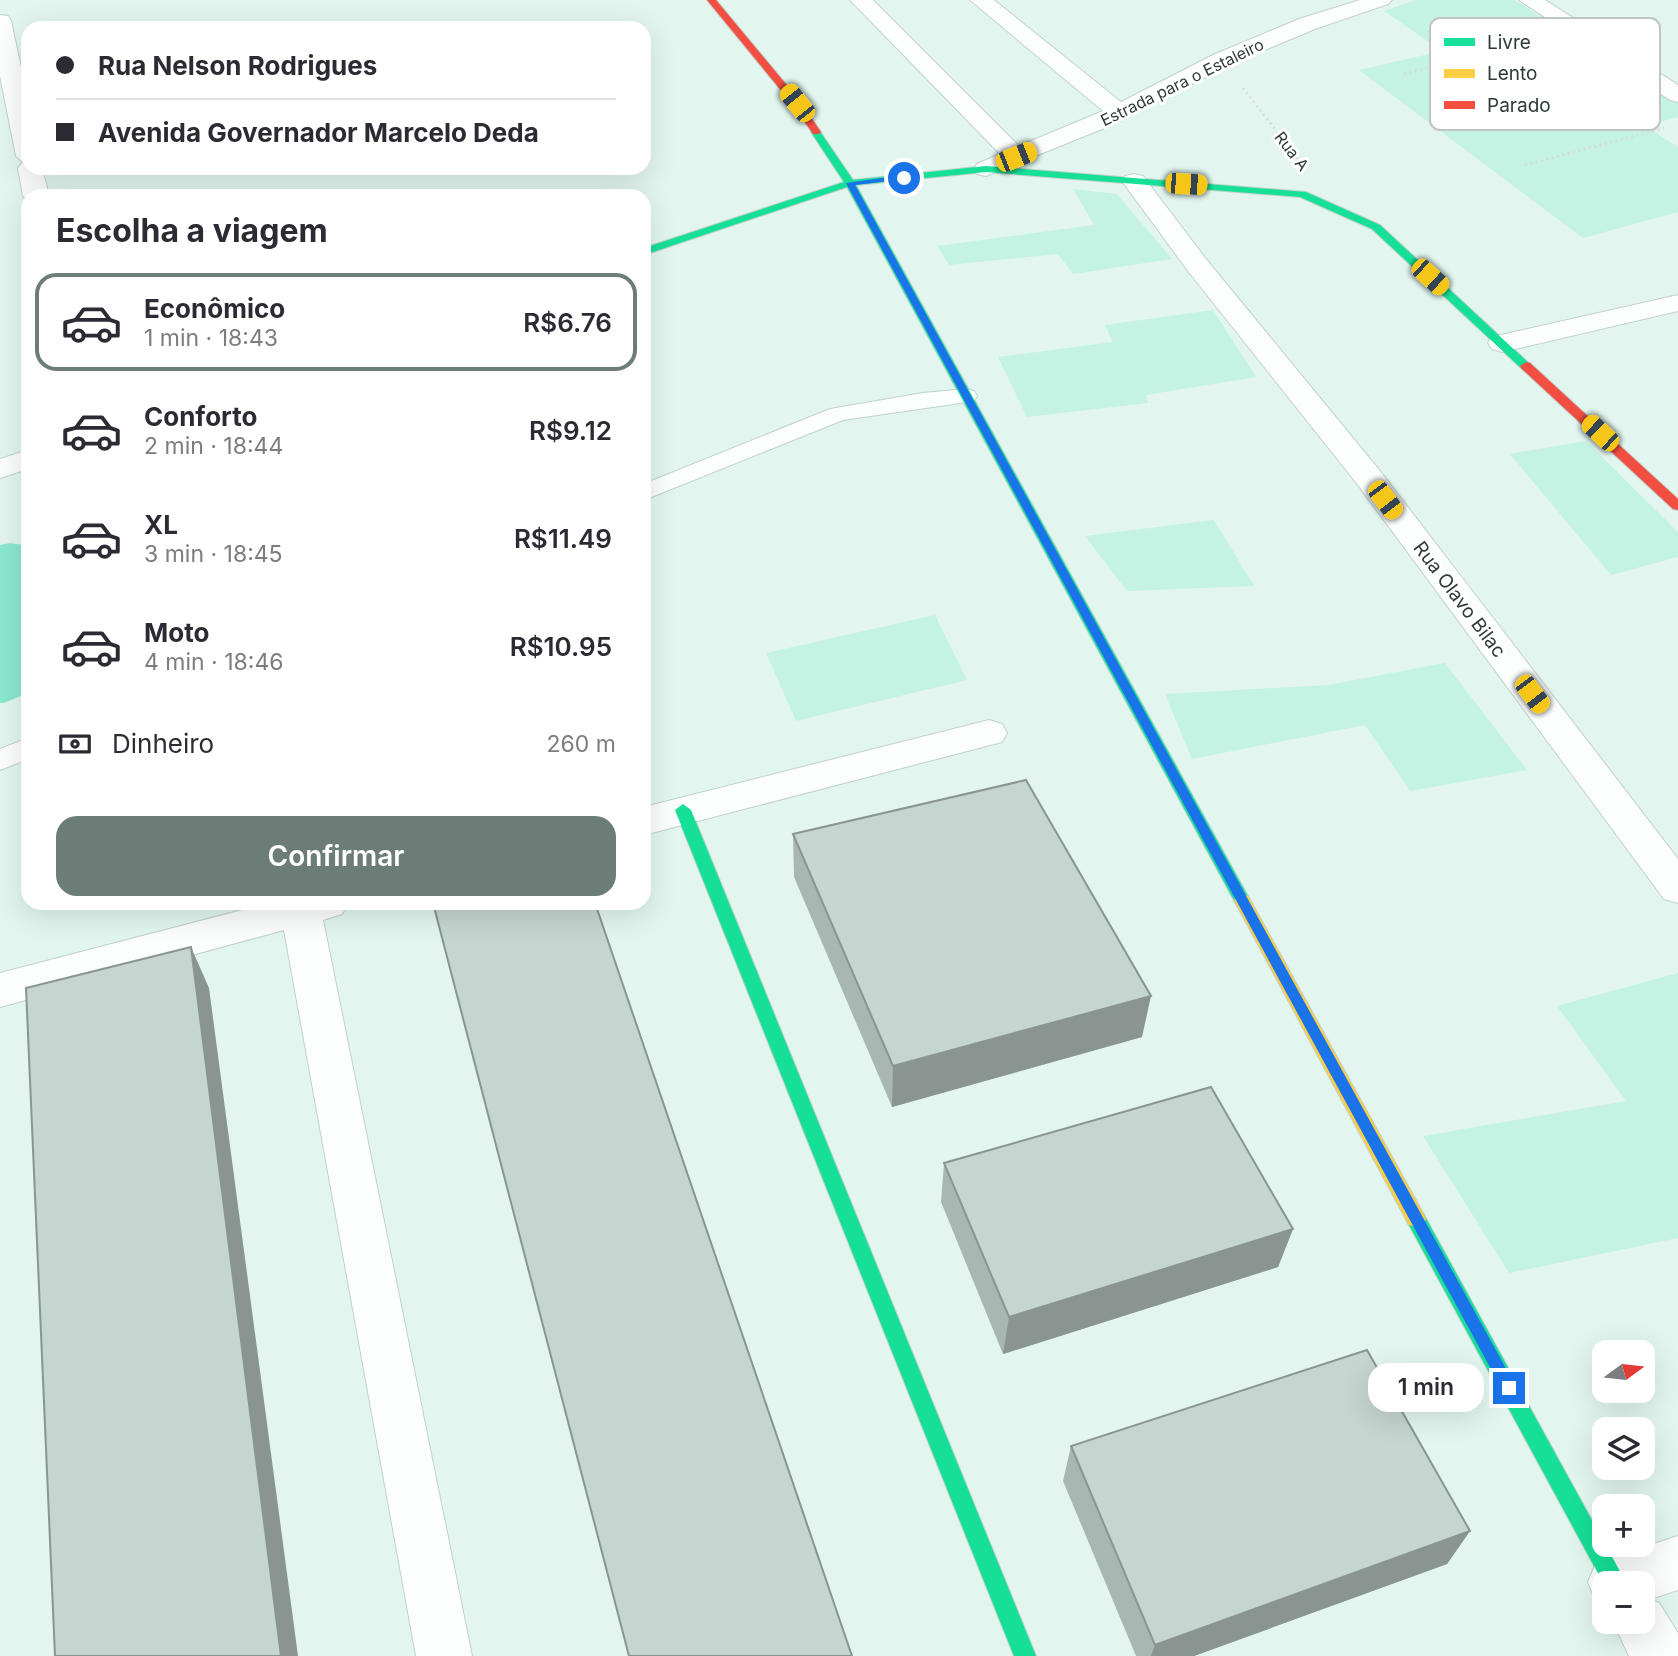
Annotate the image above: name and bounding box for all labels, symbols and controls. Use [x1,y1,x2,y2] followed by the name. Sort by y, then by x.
[1430,18,1660,130] legend
[1487,31,1531,54] text: Livre
[1097,34,1267,130] street label: Estrada para o Estaleiro
[98,50,377,81] text: Rua Nelson Rodrigues
[1487,62,1537,85] text: Lento
[776,80,819,126] car
[1487,94,1551,117] text: Parado
[98,117,539,148] text: Avenida Governador Marcelo Deda
[1270,127,1314,175] street label: Rua A
[993,139,1040,175] car
[888,162,920,194] route start
[1165,172,1208,196] car
[56,211,328,250] text: Escolha a viagem
[1408,255,1453,299] car
[60,291,123,354] icon: car
[144,293,285,324] text: Econômico
[523,307,612,338] text: R$6.76
[144,324,278,352] text: 1 min · 18:43
[60,399,123,462] icon: car
[144,401,257,432] text: Conforto
[1578,411,1623,455] car
[529,415,612,446] text: R$9.12
[144,432,283,460] text: 2 min · 18:44
[1364,477,1407,523] car
[60,507,123,570] icon: car
[144,509,178,540] text: XL
[514,523,612,554] text: R$11.49
[1409,537,1511,662] street label: Rua Olavo Bilac
[144,540,283,568] text: 3 min · 18:45
[60,615,123,678] icon: car
[144,617,209,648] text: Moto
[510,631,612,662] text: R$10.95
[144,648,284,676] text: 4 min · 18:46
[1511,671,1554,717] car
[56,725,94,763] icon: cash
[112,728,214,759] text: Dinheiro
[547,730,616,758] text: 260 m
[56,816,616,896] button: Confirmar
[1592,1340,1656,1404] north arrow
[1592,1340,1655,1634] map controls
[1369,1364,1484,1412] callout: 1 min
[1493,1372,1525,1404] route end
[1398,1373,1454,1401] text: 1 min
[1592,1417,1655,1480] button: layers
[1592,1494,1655,1557] button: +
[1592,1571,1655,1634] button: −

